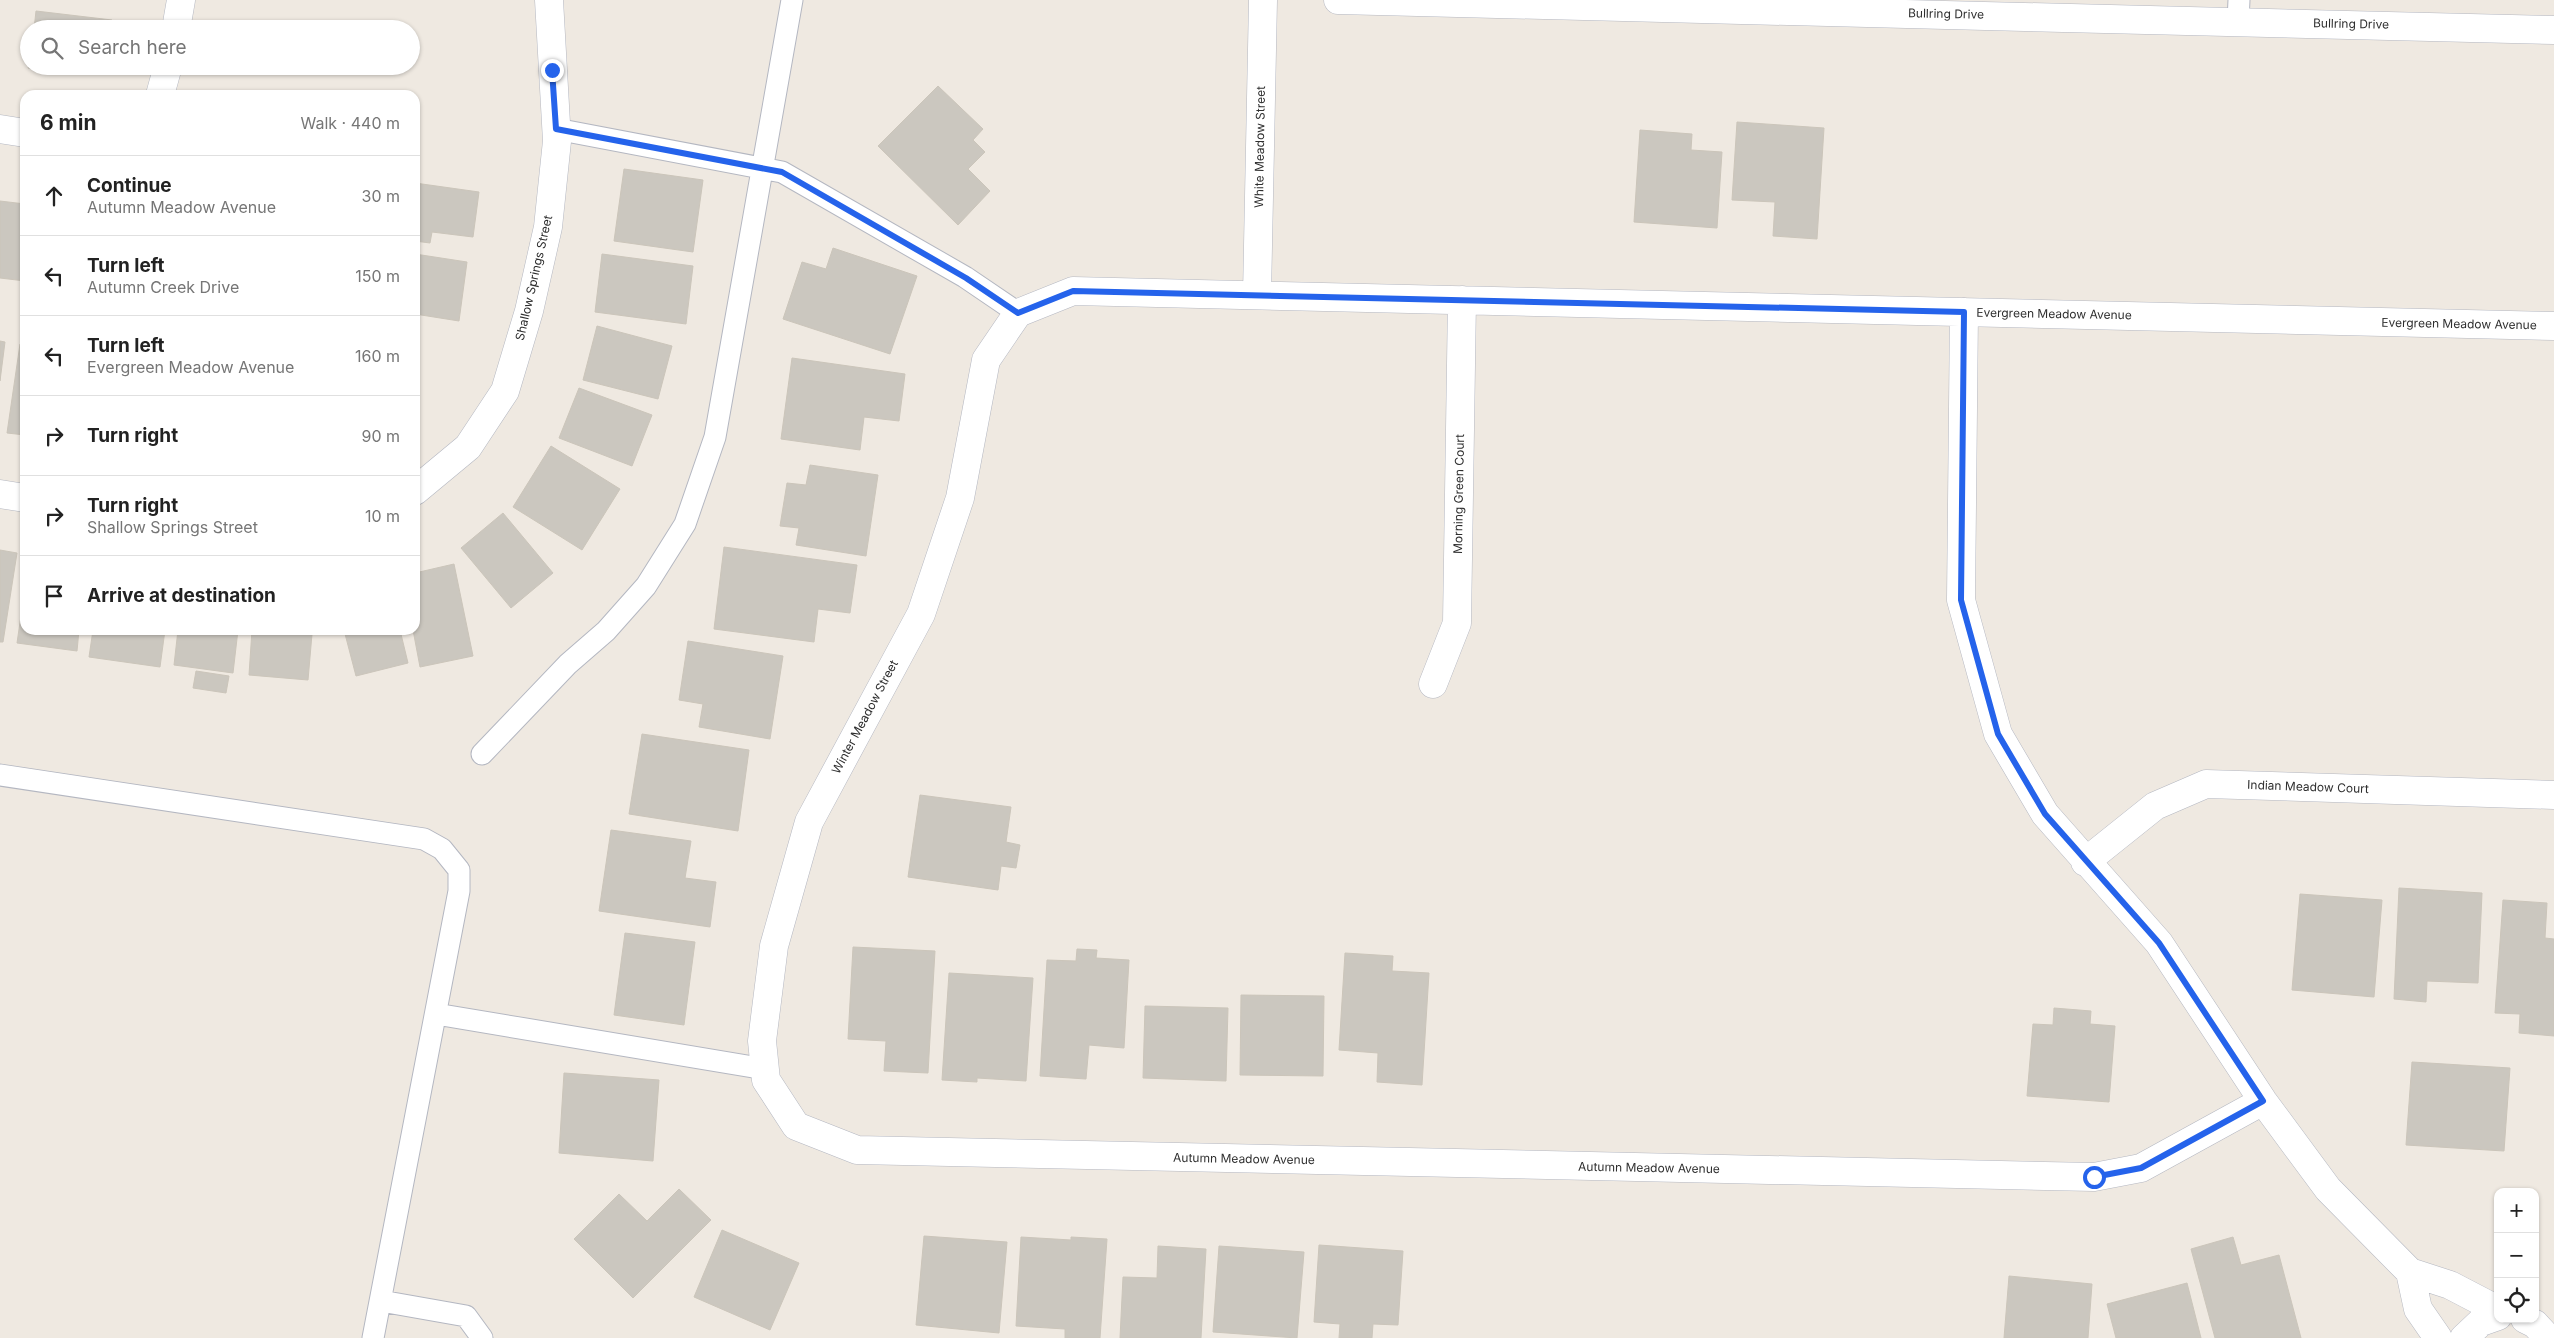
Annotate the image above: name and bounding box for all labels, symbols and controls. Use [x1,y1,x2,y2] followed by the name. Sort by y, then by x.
[1908,5,1984,22] street label: Bullring Drive
[2313,15,2389,32] street label: Bullring Drive
[20,20,420,75] search box
[38,34,66,62] icon: search
[78,36,187,59] text: Search here
[541,59,564,82] route end
[1251,86,1268,208] street label: White Meadow Street
[40,110,97,135] text: 6 min
[301,113,400,133] text: Walk · 440 m
[87,174,172,197] text: Continue
[40,182,68,210] icon: ahead
[362,186,400,206] text: 30 m
[87,197,276,217] text: Autumn Meadow Avenue
[512,214,555,342] street label: Shallow Springs Street
[87,254,165,277] text: Turn left
[40,262,68,290] icon: left
[355,266,400,286] text: 150 m
[87,277,239,297] text: Autumn Creek Drive
[1976,305,2132,322] street label: Evergreen Meadow Avenue
[2381,315,2537,332] street label: Evergreen Meadow Avenue
[87,334,165,357] text: Turn left
[40,342,68,370] icon: left
[355,346,400,366] text: 160 m
[87,357,294,377] text: Evergreen Meadow Avenue
[40,422,68,450] icon: right
[87,424,178,447] text: Turn right
[361,426,400,446] text: 90 m
[1450,434,1467,554] street label: Morning Green Court
[87,494,178,517] text: Turn right
[40,502,68,530] icon: right
[365,506,400,526] text: 10 m
[87,517,258,537] text: Shallow Springs Street
[40,582,68,610] icon: arrive
[87,584,276,607] text: Arrive at destination
[828,657,901,776] street label: Winter Meadow Street
[2247,777,2369,796] street label: Indian Meadow Court
[1173,1150,1315,1167] street label: Autumn Meadow Avenue
[1578,1159,1720,1176] street label: Autumn Meadow Avenue
[2083,1166,2106,1189] route start
[2494,1188,2539,1323] map controls
[2494,1188,2539,1233] button: +
[2494,1233,2539,1278] button: −
[2494,1278,2539,1323] button: locate

